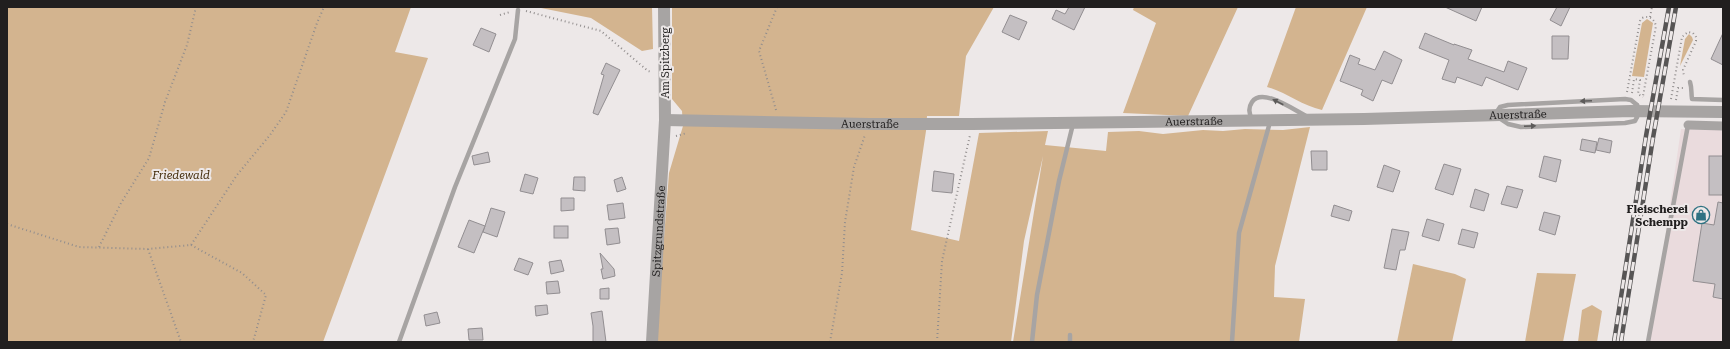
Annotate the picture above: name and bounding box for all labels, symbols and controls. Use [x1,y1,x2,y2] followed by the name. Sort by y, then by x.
[659,27,672,99] street label: Am Spitzberg
[1273,98,1284,105] one-way arrow
[1580,98,1592,105] one-way arrow
[1489,107,1547,122] street label: Auerstraße
[1165,114,1223,128] street label: Auerstraße
[841,117,899,131] street label: Auerstraße
[1524,123,1536,130] one-way arrow
[151,169,210,182] park label: Friedewald
[649,185,668,277] street label: Spitzgrundstraße
[1627,203,1689,229] place label: Fleischerei Schempp
[1691,205,1711,225] shop icon: Fleischerei Schempp

